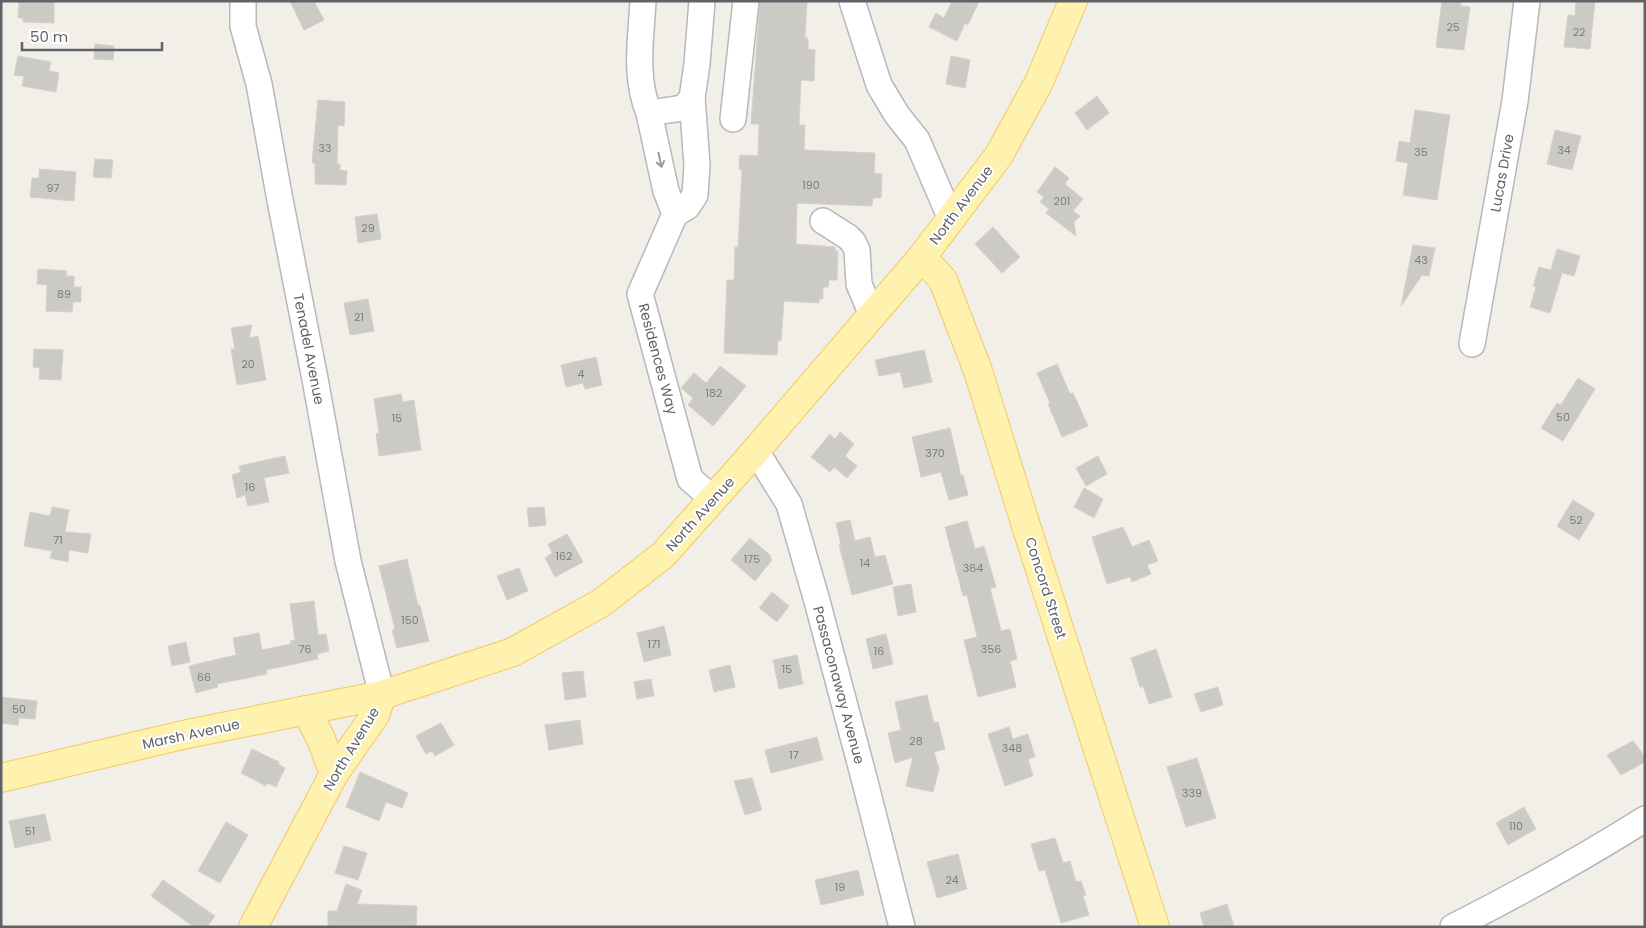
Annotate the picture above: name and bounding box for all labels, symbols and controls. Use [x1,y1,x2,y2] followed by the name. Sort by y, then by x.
[1446,19,1460,35] house number: 25
[22,20,162,52] scale bar
[1573,24,1585,40] house number: 22
[30,26,68,47] text: 50 m
[1485,132,1519,214] street label: Lucas Drive
[319,140,331,156] house number: 33
[1557,142,1571,158] house number: 34
[1414,144,1428,160] house number: 35
[655,152,665,168] one-way arrow
[925,161,998,249] street label: North Avenue
[802,177,820,193] house number: 190
[47,180,59,196] house number: 97
[1054,193,1070,209] house number: 201
[361,220,375,236] house number: 29
[1414,252,1428,268] house number: 43
[57,286,71,302] house number: 89
[288,292,330,406] street label: Tenadel Avenue
[634,301,682,417] street label: Residences Way
[354,309,364,325] house number: 21
[241,356,255,372] house number: 20
[578,366,585,382] house number: 4
[706,385,722,401] house number: 182
[1556,409,1570,425] house number: 50
[392,410,402,426] house number: 15
[925,445,945,461] house number: 370
[661,472,739,556] street label: North Avenue
[245,479,255,495] house number: 16
[1569,512,1583,528] house number: 52
[53,532,63,548] house number: 71
[1020,535,1072,641] street label: Concord Street
[556,548,572,564] house number: 162
[744,551,760,567] house number: 175
[860,555,870,571] house number: 14
[963,560,983,576] house number: 364
[808,604,870,766] street label: Passaconaway Avenue
[401,612,419,628] house number: 150
[647,636,661,652] house number: 171
[299,641,312,657] house number: 76
[981,641,1001,657] house number: 356
[874,643,884,659] house number: 16
[782,661,792,677] house number: 15
[197,669,211,685] house number: 66
[12,701,26,717] house number: 50
[318,703,384,795] street label: North Avenue
[140,714,242,754] street label: Marsh Avenue
[909,733,923,749] house number: 28
[1002,740,1022,756] house number: 348
[789,747,799,763] house number: 17
[1182,785,1202,801] house number: 339
[1509,818,1523,834] house number: 110
[25,823,35,839] house number: 51
[945,872,959,888] house number: 24
[835,879,845,895] house number: 19

